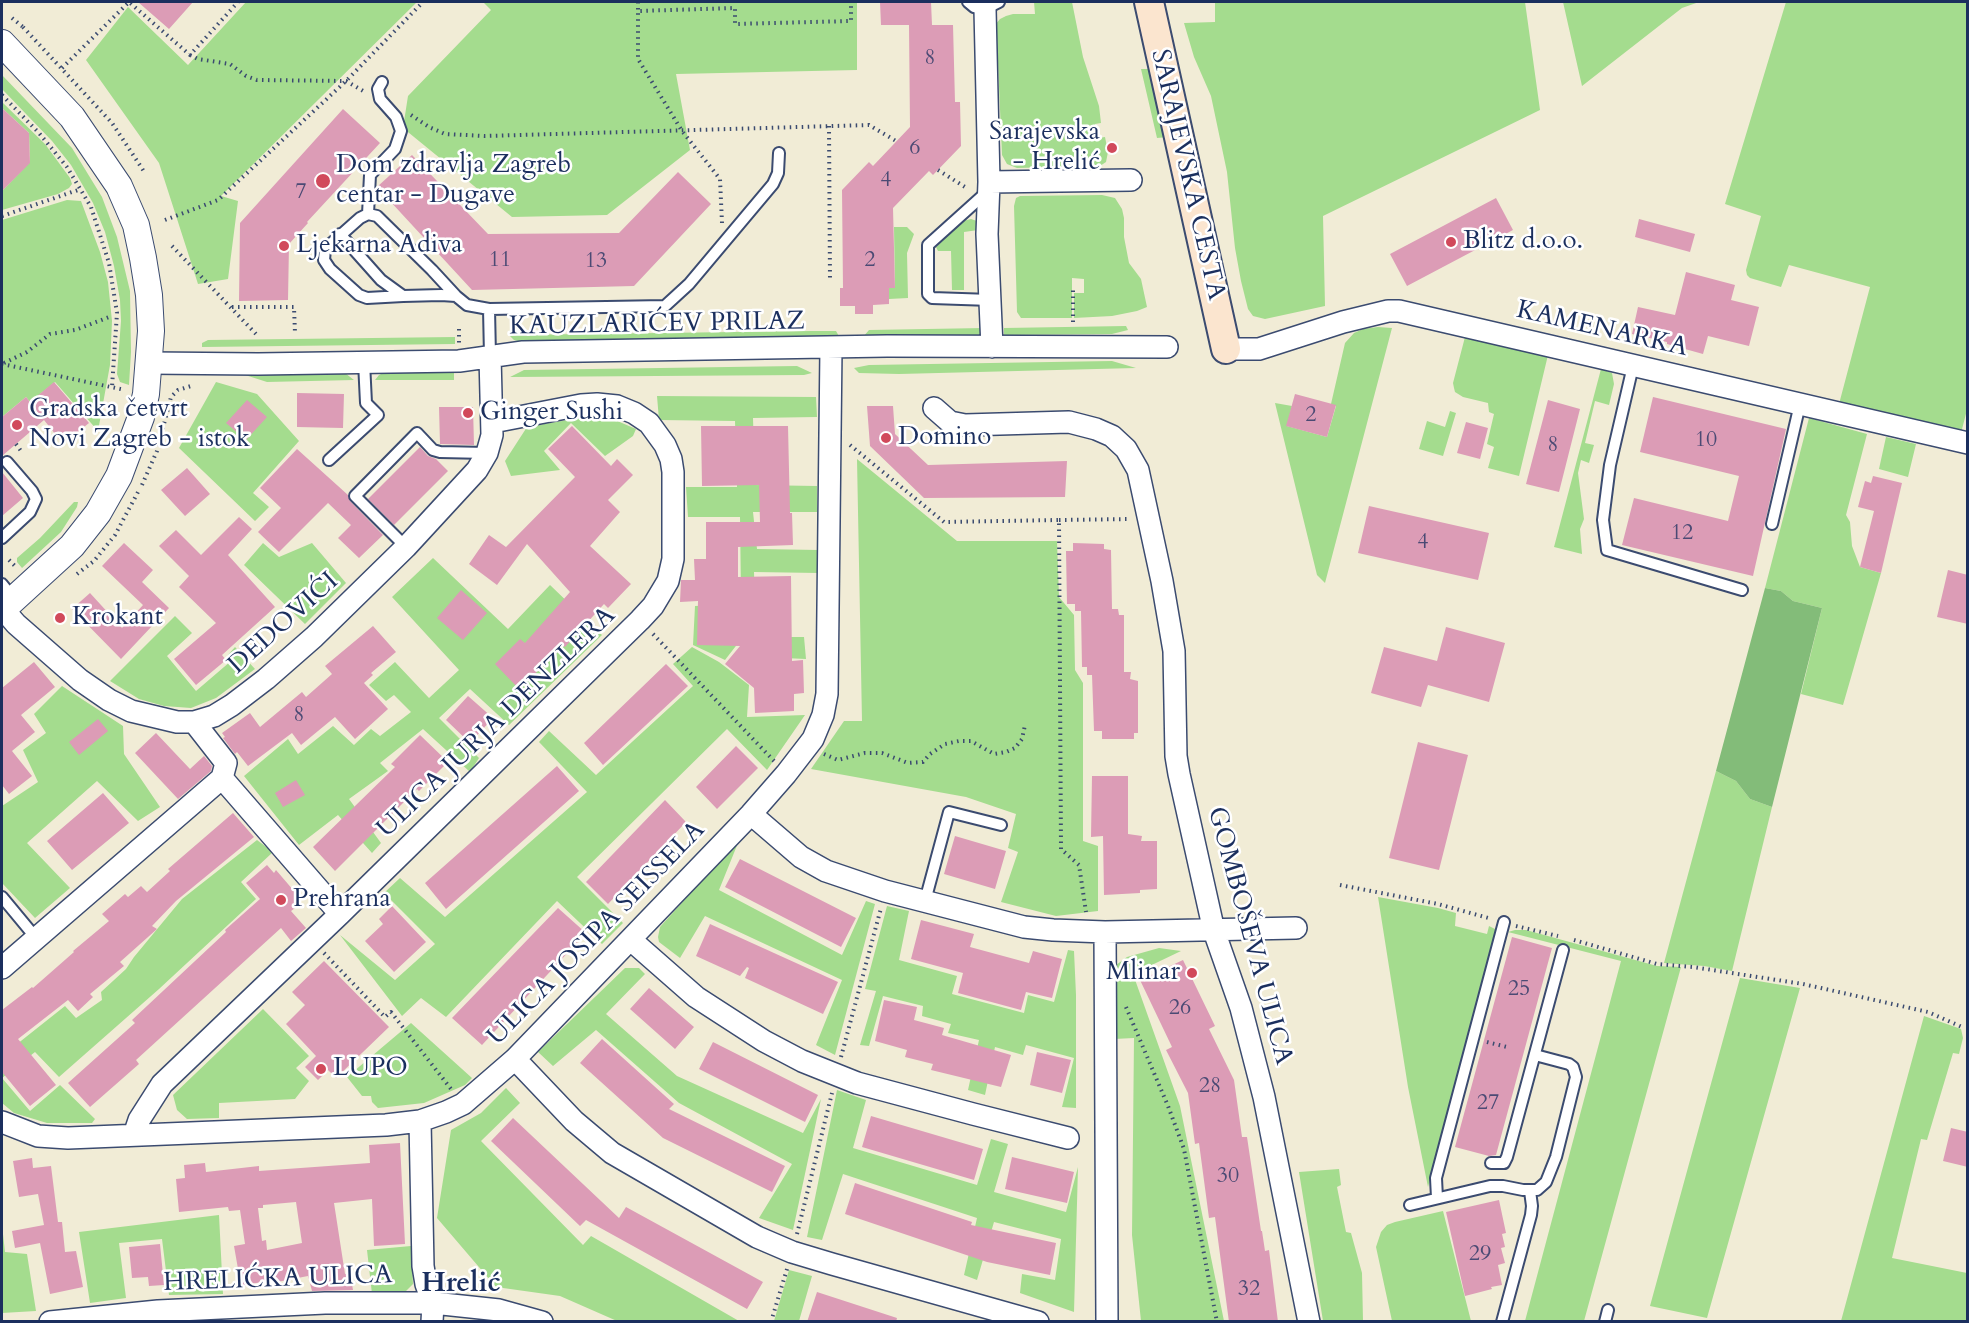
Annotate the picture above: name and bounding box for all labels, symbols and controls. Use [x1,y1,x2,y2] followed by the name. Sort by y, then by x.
[924,46,936,72] house number: 8
[1143,47,1231,303] street label: SARAJEVSKA CESTA
[989,117,1100,178] place label: Sarajevska - Hrelić
[909,136,921,162] house number: 6
[1105,141,1119,155] marker: Sarajevska - Hrelić
[336,150,571,212] place label: Dom zdravlja Zagreb centar - Dugave
[880,168,892,194] house number: 4
[314,172,332,190] marker: Dom zdravlja Zagreb centar - Dugave
[295,180,307,206] house number: 7
[1463,226,1583,258] place label: Blitz d.o.o.
[296,230,463,262] place label: Ljekarna Adiva
[1444,235,1458,249] marker: Blitz d.o.o.
[277,239,291,253] marker: Ljekarna Adiva
[489,248,511,274] house number: 11
[864,248,876,274] house number: 2
[585,249,607,275] house number: 13
[1513,295,1691,365] street label: KAMENARKA
[509,307,805,343] street label: KAUZLARIĆEV PRILAZ
[29,394,250,455] place label: Gradska četvrt Novi Zagreb - istok
[480,397,623,429] place label: Ginger Sushi
[1305,403,1317,429] house number: 2
[461,406,475,420] marker: Ginger Sushi
[10,418,24,432] marker: Gradska četvrt Novi Zagreb - istok
[898,422,991,454] place label: Domino
[1695,428,1717,454] house number: 10
[879,431,893,445] marker: Domino
[1547,433,1559,459] house number: 8
[1671,521,1693,547] house number: 12
[1417,530,1429,556] house number: 4
[222,566,346,682] street label: DEDOVIĆI
[371,601,623,845] street label: ULICA JURJA DENZLERA
[72,602,163,634] place label: Krokant
[53,611,67,625] marker: Krokant
[293,703,305,729] house number: 8
[1200,804,1298,1068] street label: GOMBOŠEVA ULICA
[482,815,712,1053] street label: ULICA JOSIPA SEISSELA
[293,884,391,916] place label: Prehrana
[274,893,288,907] marker: Prehrana
[1106,957,1180,989] place label: Mlinar
[1185,966,1199,980] marker: Mlinar
[1508,977,1530,1003] house number: 25
[1169,996,1191,1022] house number: 26
[333,1053,408,1085] place label: LUPO
[314,1062,328,1076] marker: LUPO
[1199,1074,1221,1100] house number: 28
[1477,1091,1499,1117] house number: 27
[1217,1164,1239,1190] house number: 30
[1469,1242,1491,1268] house number: 29
[163,1260,393,1300] street label: HRELIĆKA ULICA
[421,1268,501,1302] district label: Hrelić
[1238,1277,1260,1303] house number: 32

